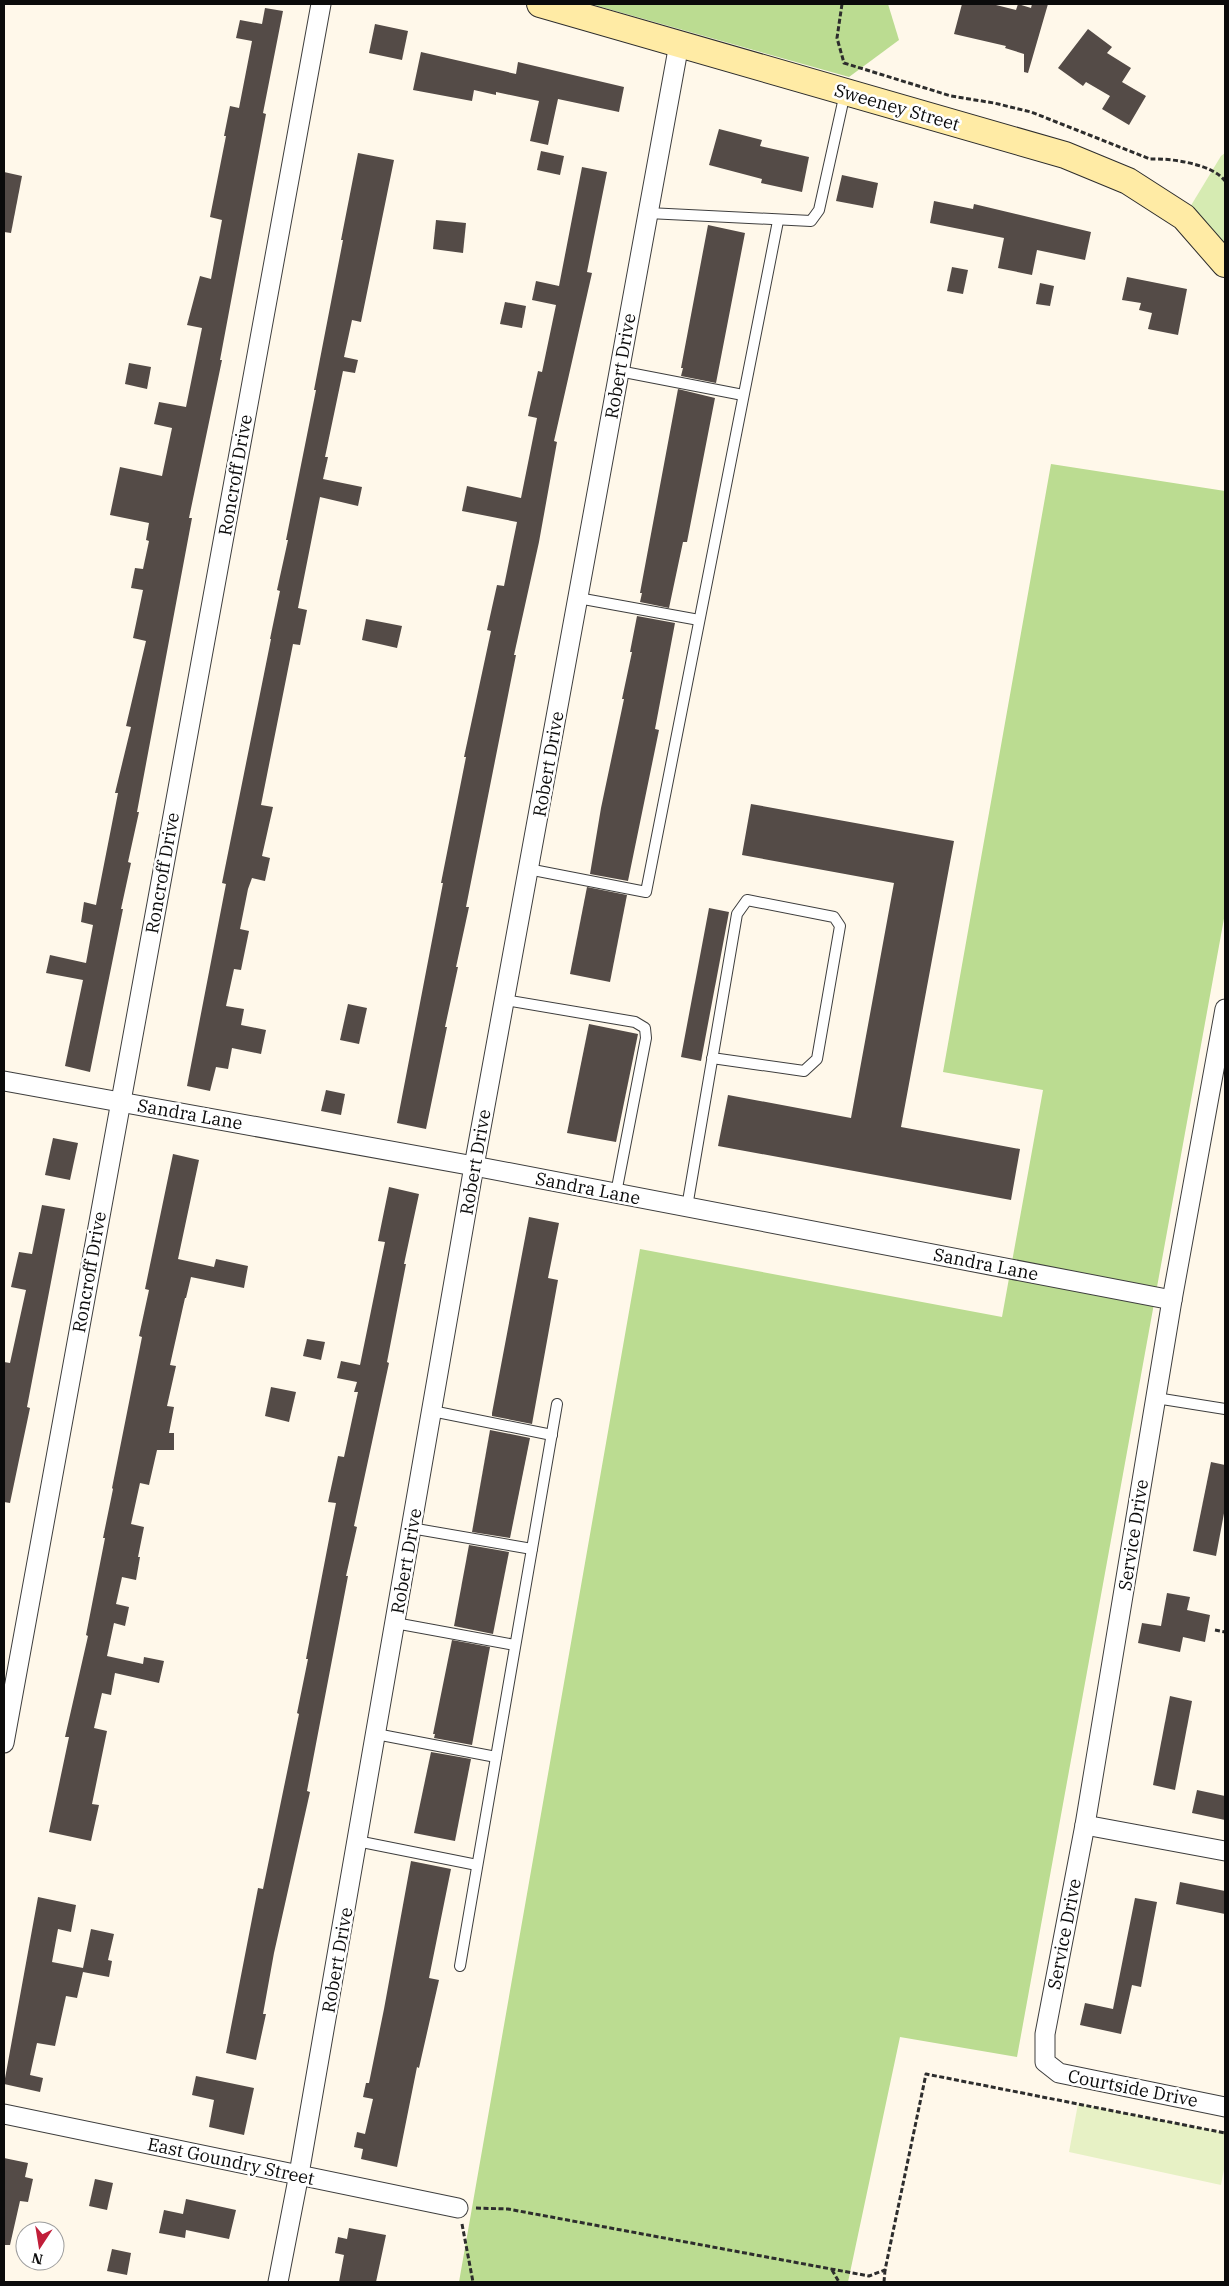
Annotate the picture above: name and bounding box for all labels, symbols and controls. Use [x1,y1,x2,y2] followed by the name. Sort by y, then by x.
[832,78,962,136] street label: Sweeney Street
[599,311,641,421] street label: Robert Drive
[213,413,257,537] street label: Roncroff Drive
[527,709,569,819] street label: Robert Drive
[140,811,184,935] street label: Roncroff Drive
[136,1093,244,1135] street label: Sandra Lane
[454,1107,496,1217] street label: Robert Drive
[534,1167,642,1209] street label: Sandra Lane
[67,1210,111,1334] street label: Roncroff Drive
[932,1243,1040,1285] street label: Sandra Lane
[1113,1478,1153,1592] street label: Service Drive
[385,1506,427,1616] street label: Robert Drive
[1042,1877,1086,1991] street label: Service Drive
[316,1905,358,2015] street label: Robert Drive
[1066,2064,1200,2112] street label: Courtside Drive
[145,2132,317,2190] street label: East Goundry Street
[15,2221,65,2271] north arrow
[30,2249,45,2269] text: N

